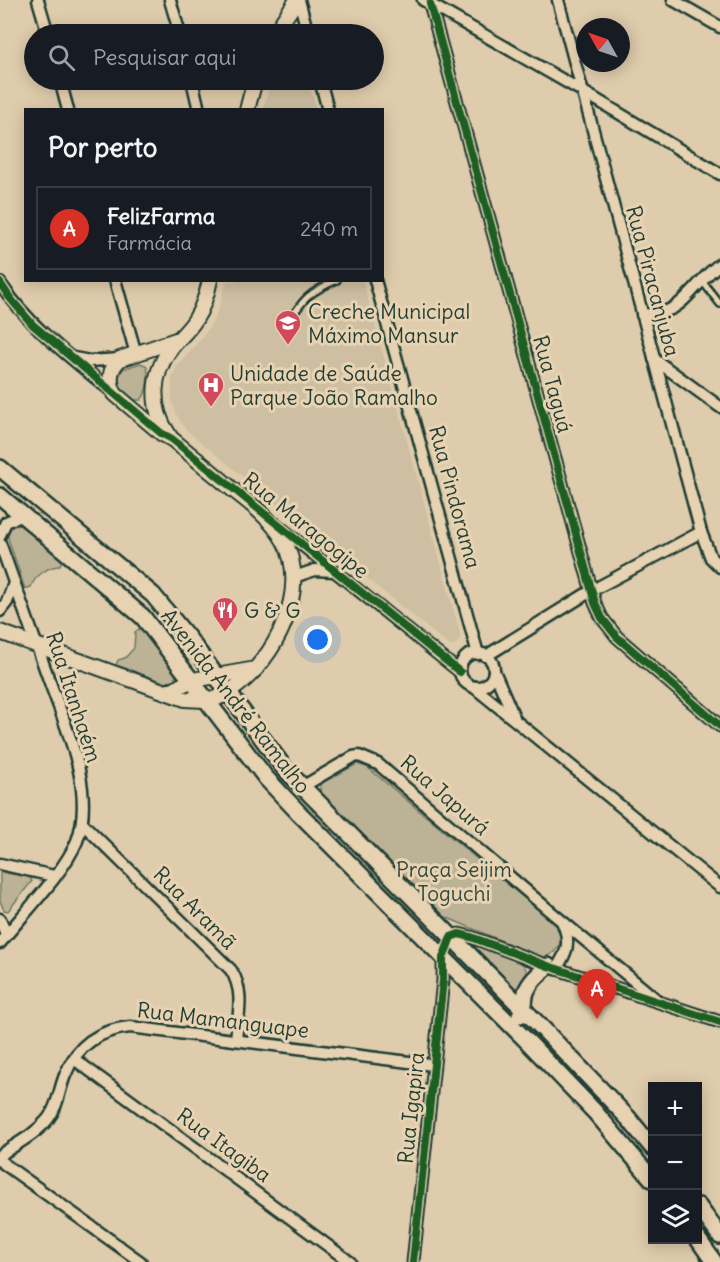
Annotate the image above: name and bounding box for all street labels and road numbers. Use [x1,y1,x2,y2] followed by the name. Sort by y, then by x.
[620,203,686,359] street label: Rua Piracanjuba
[527,332,579,436] street label: Rua Taguá
[423,423,487,571] street label: Rua Pindorama
[237,466,375,584] street label: Rua Maragogipe
[155,603,317,799] street label: Avenida André Ramalho
[40,628,108,766] street label: Rua Itanhaém
[395,749,495,841] street label: Rua Japurá
[148,861,242,955] street label: Rua Aramã
[135,996,311,1044] street label: Rua Mamanguape
[392,1051,430,1165] street label: Rua Igapira
[172,1102,276,1188] street label: Rua Itagiba

